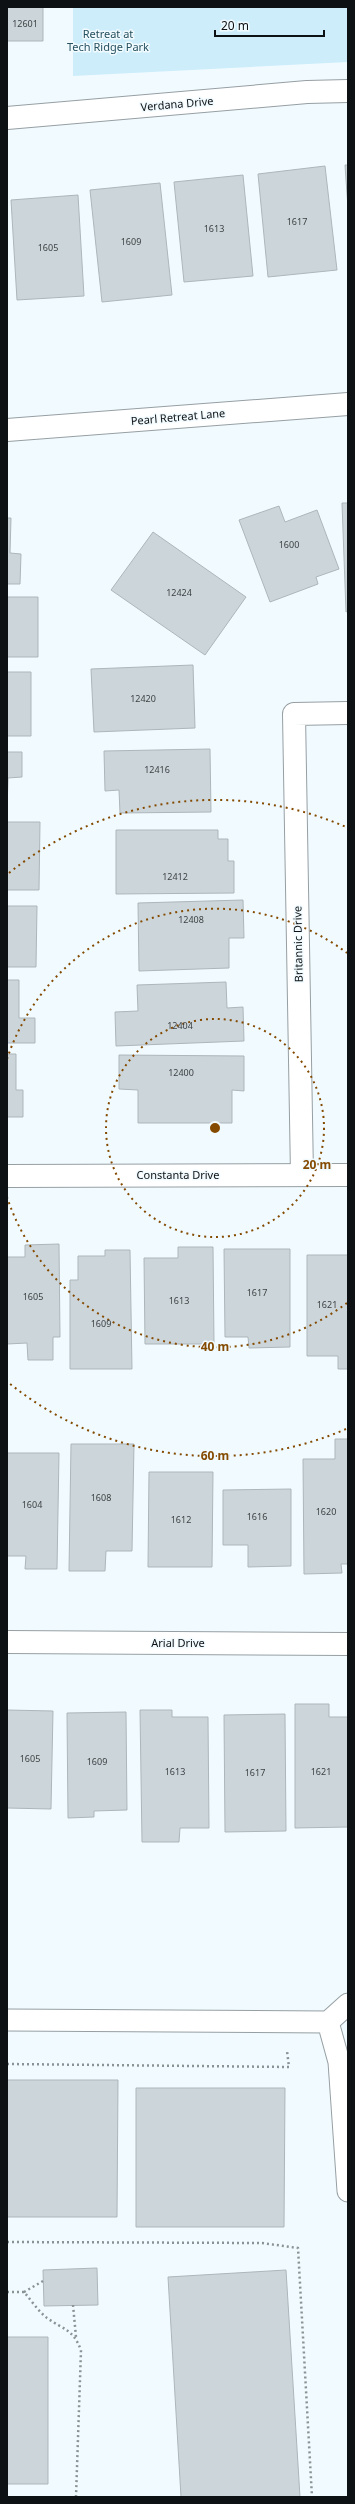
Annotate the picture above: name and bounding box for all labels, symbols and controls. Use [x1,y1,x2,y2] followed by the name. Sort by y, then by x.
[215,12,324,38] scale bar
[12,17,38,30] house number: 12601
[221,17,249,34] text: 20 m
[67,26,149,54] park label: Retreat at Tech Ridge Park
[140,93,214,114] street label: Verdana Drive
[287,215,307,228] house number: 1617
[204,222,224,235] house number: 1613
[121,235,141,248] house number: 1609
[38,241,58,254] house number: 1605
[130,405,226,428] street label: Pearl Retreat Lane
[279,538,299,551] house number: 1600
[166,586,192,599] house number: 12424
[130,692,156,705] house number: 12420
[144,763,170,776] house number: 12416
[162,870,188,883] house number: 12412
[289,906,306,982] street label: Britannic Drive
[178,913,204,926] house number: 12408
[167,1019,193,1032] house number: 12404
[168,1066,194,1079] house number: 12400
[208,1121,222,1135] centre of rings
[303,1156,331,1173] text: 20 m
[137,1167,219,1182] street label: Constanta Drive
[247,1286,267,1299] house number: 1617
[23,1290,43,1303] house number: 1605
[169,1294,189,1307] house number: 1613
[317,1298,337,1311] house number: 1621
[91,1317,111,1330] house number: 1609
[201,1338,229,1355] text: 40 m
[201,1447,229,1464] text: 60 m
[91,1491,111,1504] house number: 1608
[22,1498,42,1511] house number: 1604
[316,1505,336,1518] house number: 1620
[247,1510,267,1523] house number: 1616
[171,1513,191,1526] house number: 1612
[151,1635,205,1650] street label: Arial Drive
[20,1752,40,1765] house number: 1605
[87,1755,107,1768] house number: 1609
[165,1765,185,1778] house number: 1613
[311,1765,331,1778] house number: 1621
[245,1766,265,1779] house number: 1617

